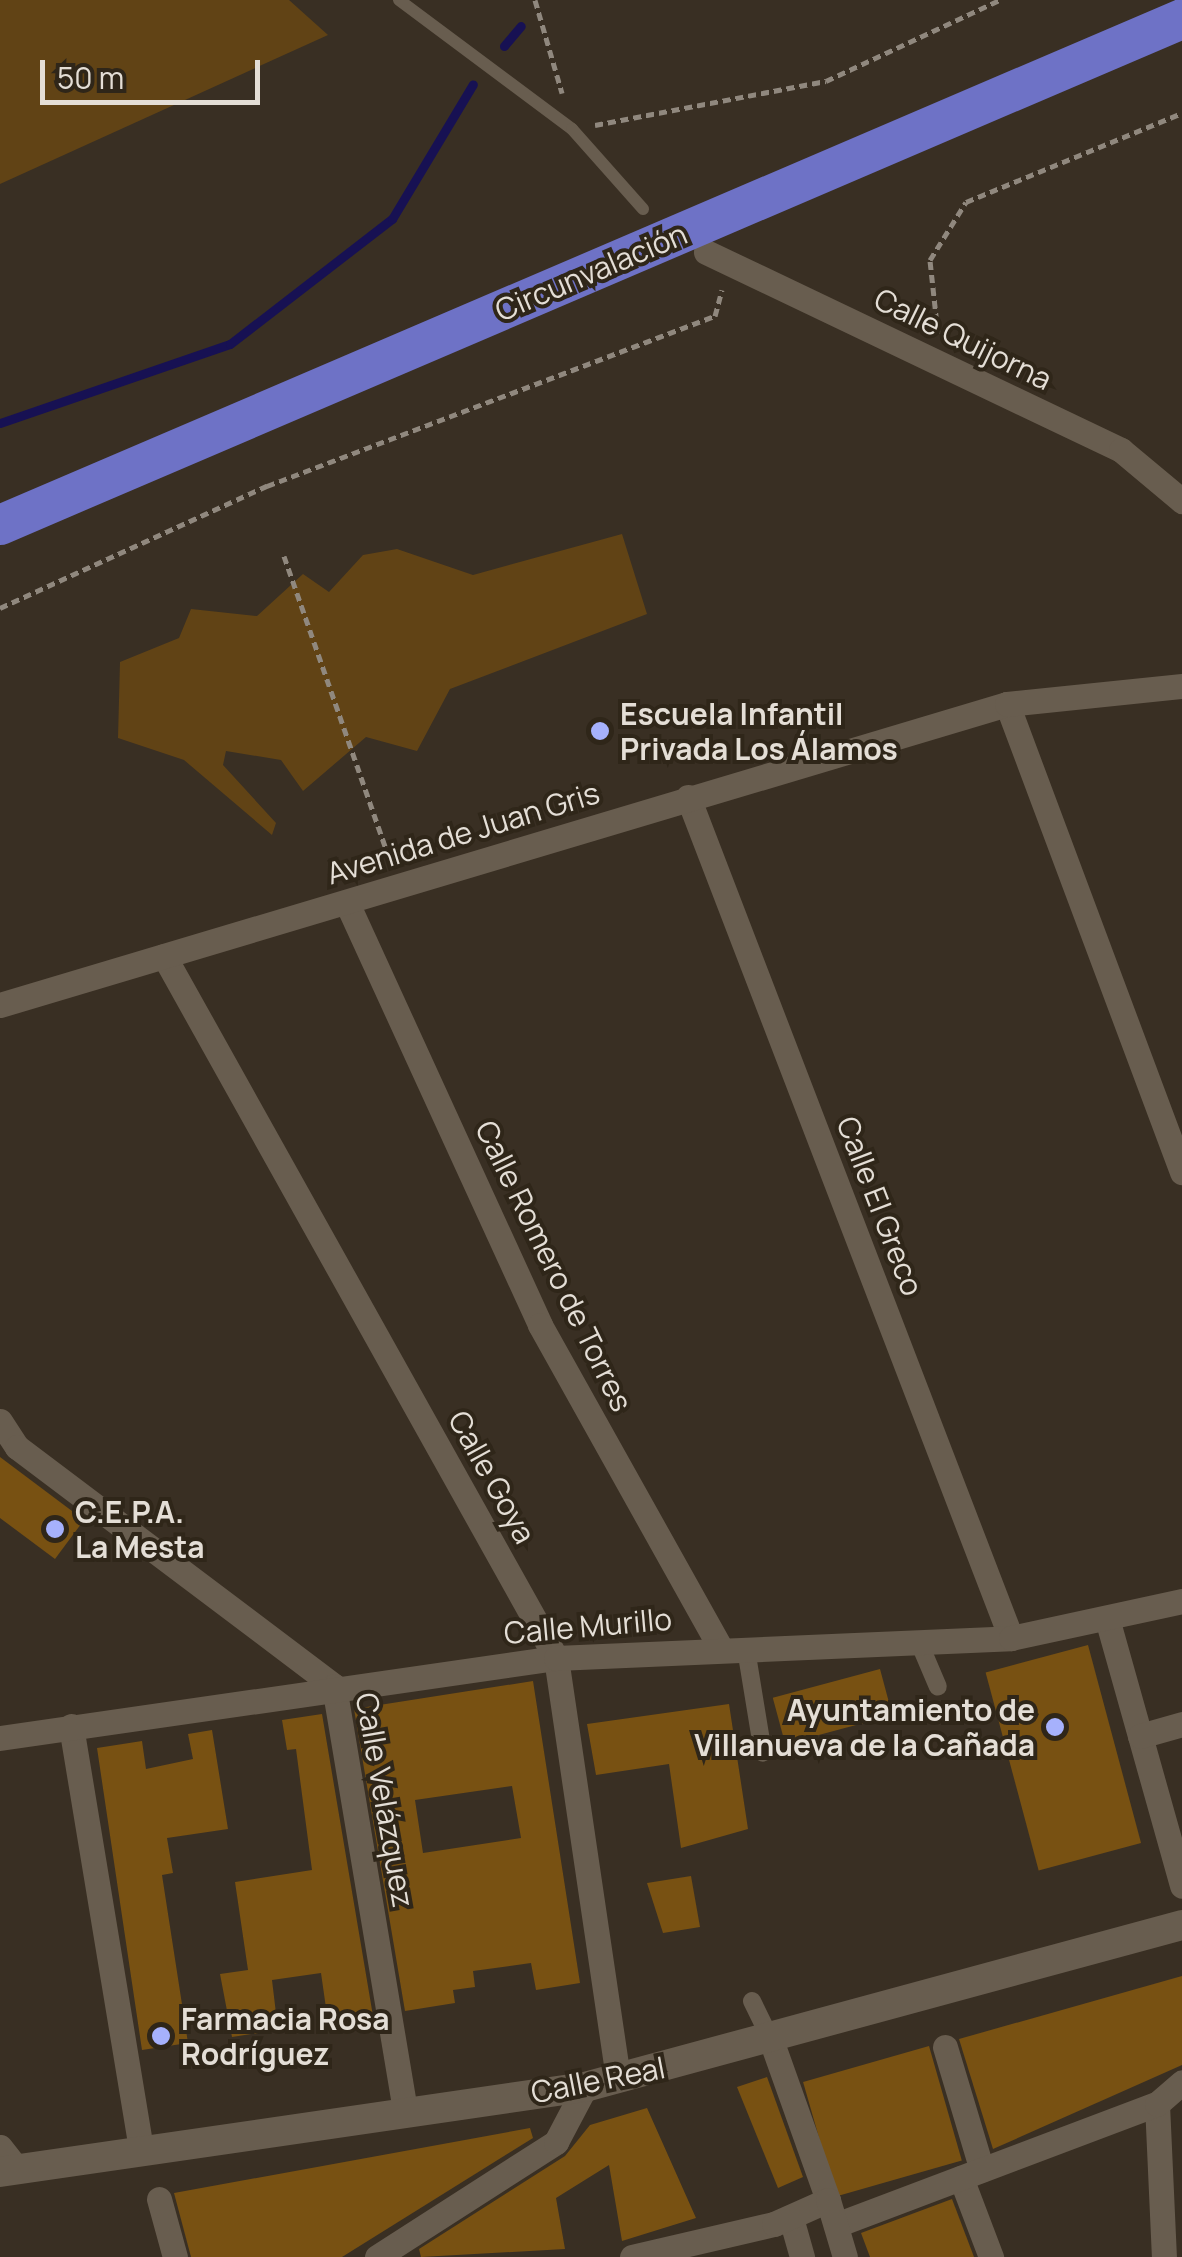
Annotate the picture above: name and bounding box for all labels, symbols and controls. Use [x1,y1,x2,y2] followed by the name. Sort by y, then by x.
[45,40,265,102] scale bar
[57,57,124,98] text: 50 m
[490,215,692,329] street label: Circunvalación
[868,281,1058,397] street label: Calle Quijorna
[620,696,898,766] place label: Escuela Infantil Privada Los Álamos
[589,720,611,742] marker: Escuela Infantil Privada Los Álamos
[322,774,604,892] street label: Avenida de Juan Gris
[829,1111,931,1301] street label: Calle El Greco
[468,1115,640,1417] street label: Calle Romero de Torres
[441,1404,543,1550] street label: Calle Goya
[75,1494,205,1564] place label: C.E.P.A. La Mesta
[44,1518,66,1540] marker: C.E.P.A. La Mesta
[503,1601,673,1651] street label: Calle Murillo
[348,1690,422,1910] street label: Calle Velázquez
[694,1692,1035,1762] place label: Ayuntamiento de Villanueva de la Cañada
[1044,1716,1066,1738] marker: Ayuntamiento de Villanueva de la Cañada
[181,2001,390,2072] place label: Farmacia Rosa Rodríguez
[150,2025,172,2047] marker: Farmacia Rosa Rodríguez
[528,2049,668,2111] street label: Calle Real

